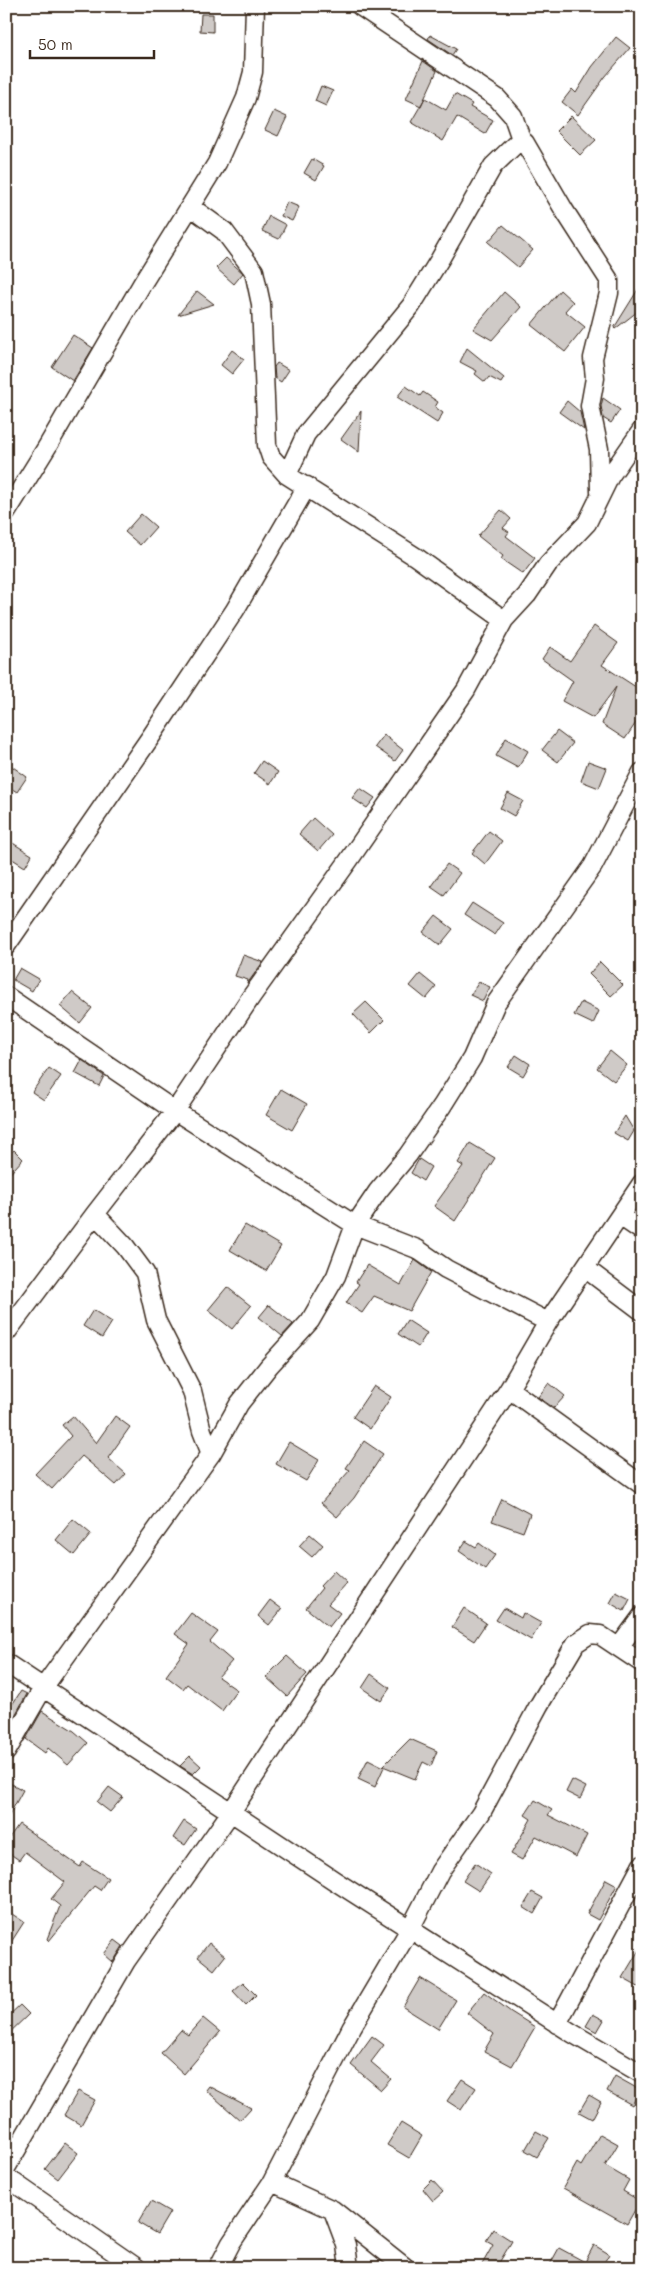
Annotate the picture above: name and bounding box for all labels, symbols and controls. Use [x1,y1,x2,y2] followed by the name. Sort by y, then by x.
[30,28,154,60] scale bar
[38,34,73,54] text: 50 m

